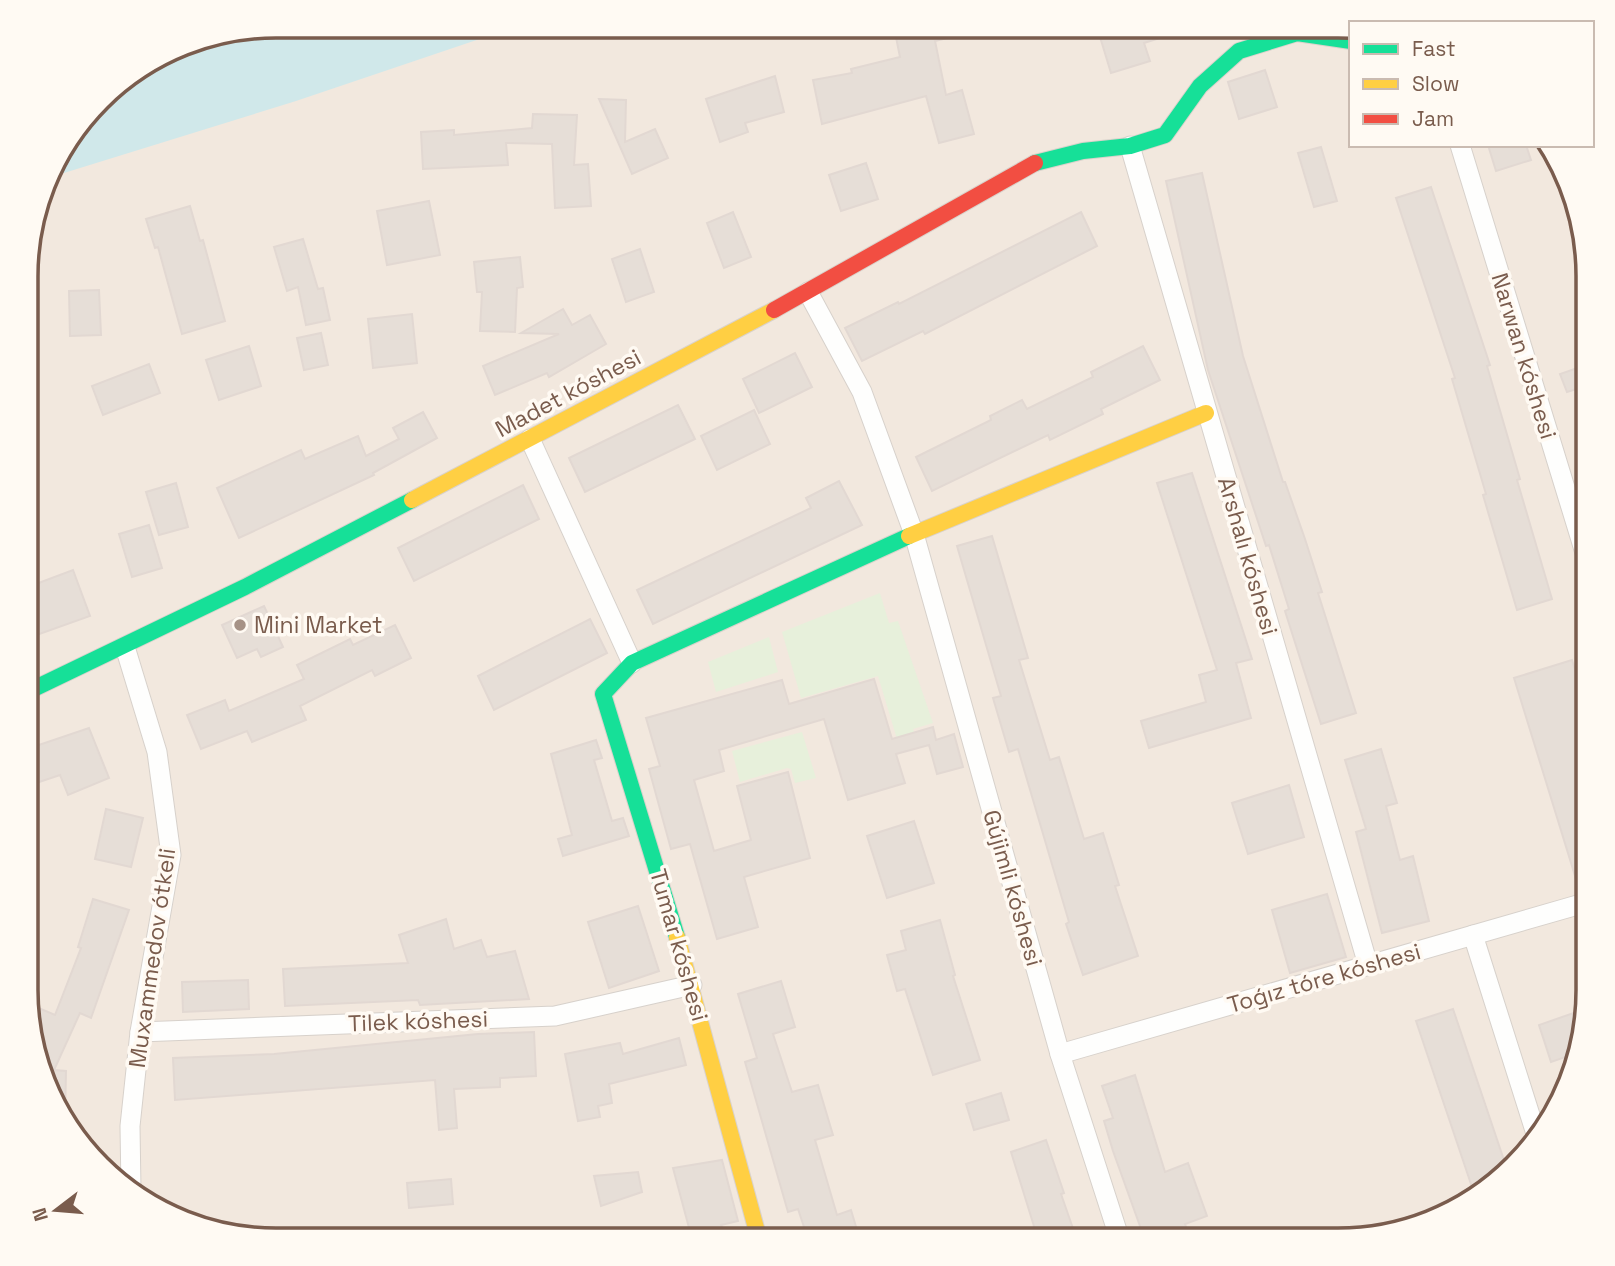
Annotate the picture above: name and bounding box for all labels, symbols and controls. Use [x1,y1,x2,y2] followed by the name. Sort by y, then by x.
[1349,21,1594,147] legend
[1412,35,1456,62] text: Fast
[1412,70,1460,97] text: Slow
[1412,105,1454,132] text: Jam
[1484,269,1564,443] street label: Narwan kóshesi
[490,342,646,444] street label: Madet kóshesi
[1211,473,1285,639] street label: Arshalı kóshesi
[254,610,382,640] place label: Mini Market
[232,617,248,633] marker: Mini Market
[976,806,1050,970] street label: Gújimli kóshesi
[122,846,182,1070] street label: Muxammedov ótkeli
[643,865,715,1025] street label: Tumar kóshesi
[1224,936,1424,1020] street label: Toǵız tóre kóshesi
[347,1004,489,1038] street label: Tilek kóshesi
[21,1175,91,1245] north arrow
[26,1205,54,1224] text: N

